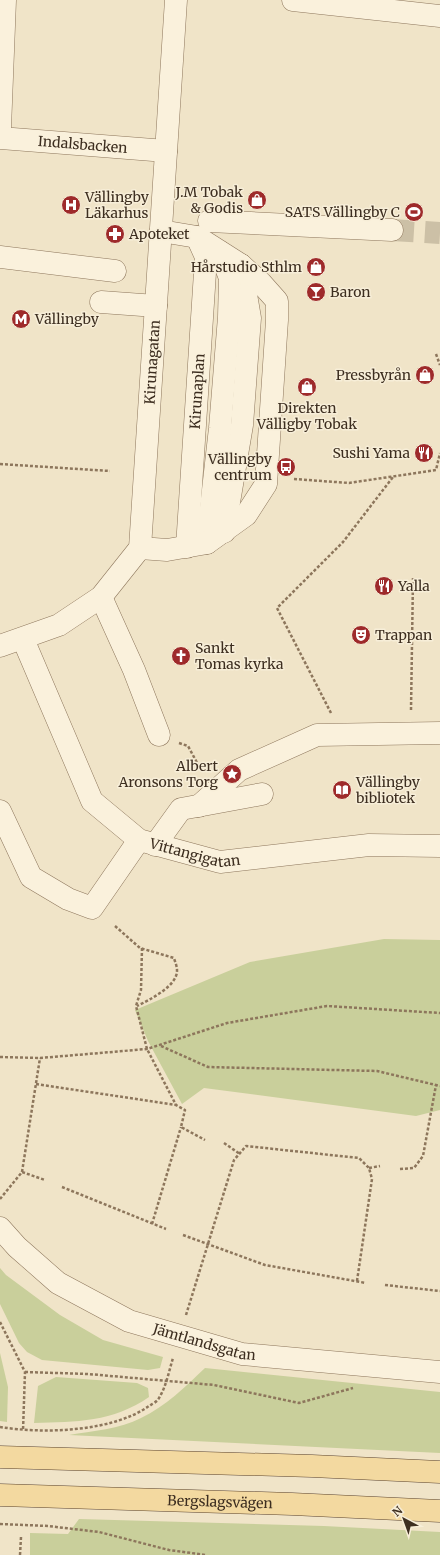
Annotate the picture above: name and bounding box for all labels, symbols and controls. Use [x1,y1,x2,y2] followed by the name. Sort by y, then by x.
[37,132,128,157] street label: Indalsbacken
[175,183,243,217] place label: J.M Tobak & Godis
[84,188,150,222] place label: Vällingby Läkarhus
[246,189,268,211] shop icon: J.M Tobak & Godis
[60,194,82,216] hospital icon: Vällingby Läkarhus
[403,201,425,223] sports icon: SATS Vällingby C
[285,203,400,221] place label: SATS Vällingby C
[104,223,126,245] pharmacy icon: Apoteket
[128,225,190,243] place label: Apoteket
[305,256,327,278] shop icon: Hårstudio Sthlm
[191,258,302,276] place label: Hårstudio Sthlm
[305,281,327,303] bar icon: Baron
[330,283,371,301] place label: Baron
[10,308,32,330] metro station icon: Vällingby
[34,310,100,328] place label: Vällingby
[140,319,164,405] street label: Kirunagatan
[186,353,209,430] street label: Kirunaplan
[414,364,436,386] shop icon: Pressbyrån
[336,366,411,384] place label: Pressbyrån
[296,376,318,398] shop icon: Direkten Välligby Tobak
[256,399,357,433] place label: Direkten Välligby Tobak
[413,442,435,464] restaurant icon: Sushi Yama
[332,444,410,462] place label: Sushi Yama
[207,450,273,484] place label: Vällingby centrum
[275,456,297,478] bus stop icon: Vällingby centrum
[373,575,395,597] restaurant icon: Yalla
[397,577,430,595] place label: Yalla
[350,624,372,646] theatre icon: Trappan
[375,626,432,644] place label: Trappan
[195,639,284,673] place label: Sankt Tomas kyrka
[170,645,192,667] church icon: Sankt Tomas kyrka
[117,757,219,791] place label: Albert Aronsons Torg
[221,763,243,785] place icon: Albert Aronsons Torg
[355,773,421,807] place label: Vällingby bibliotek
[331,779,353,801] library icon: Vällingby bibliotek
[147,834,241,871] street label: Vittangigatan
[150,1319,257,1364] street label: Jämtlandsgatan
[167,1491,273,1512] street label: Bergslagsvägen
[384,1499,424,1539] north arrow
[390,1503,406,1520] text: N

